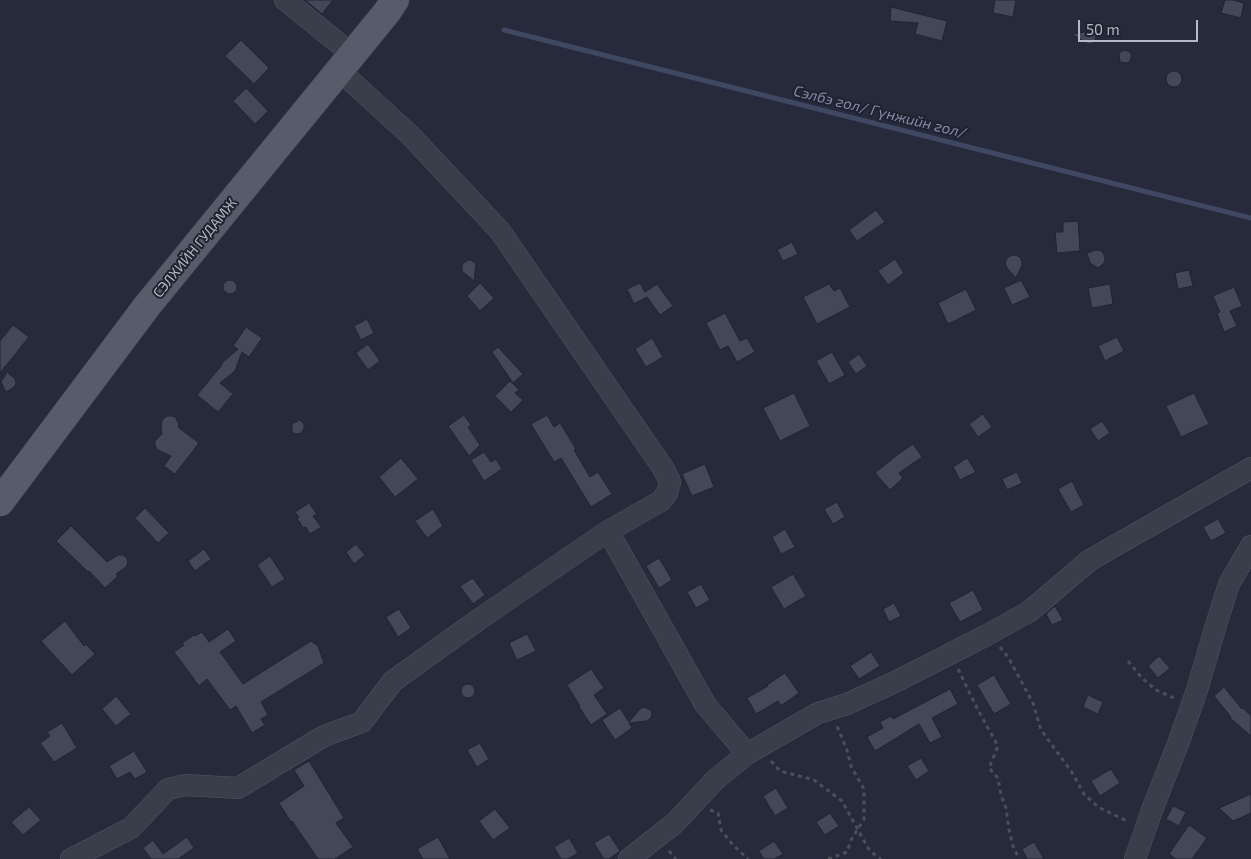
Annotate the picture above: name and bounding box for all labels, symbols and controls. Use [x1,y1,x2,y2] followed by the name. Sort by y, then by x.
[1081,10,1201,42] scale bar
[1086,20,1120,38] text: 50 m
[792,82,968,142] water label: Сэлбэ гол/ Гүнжийн гол/
[150,195,240,301] street label: СЭЛХИЙН ГУДАМЖ

